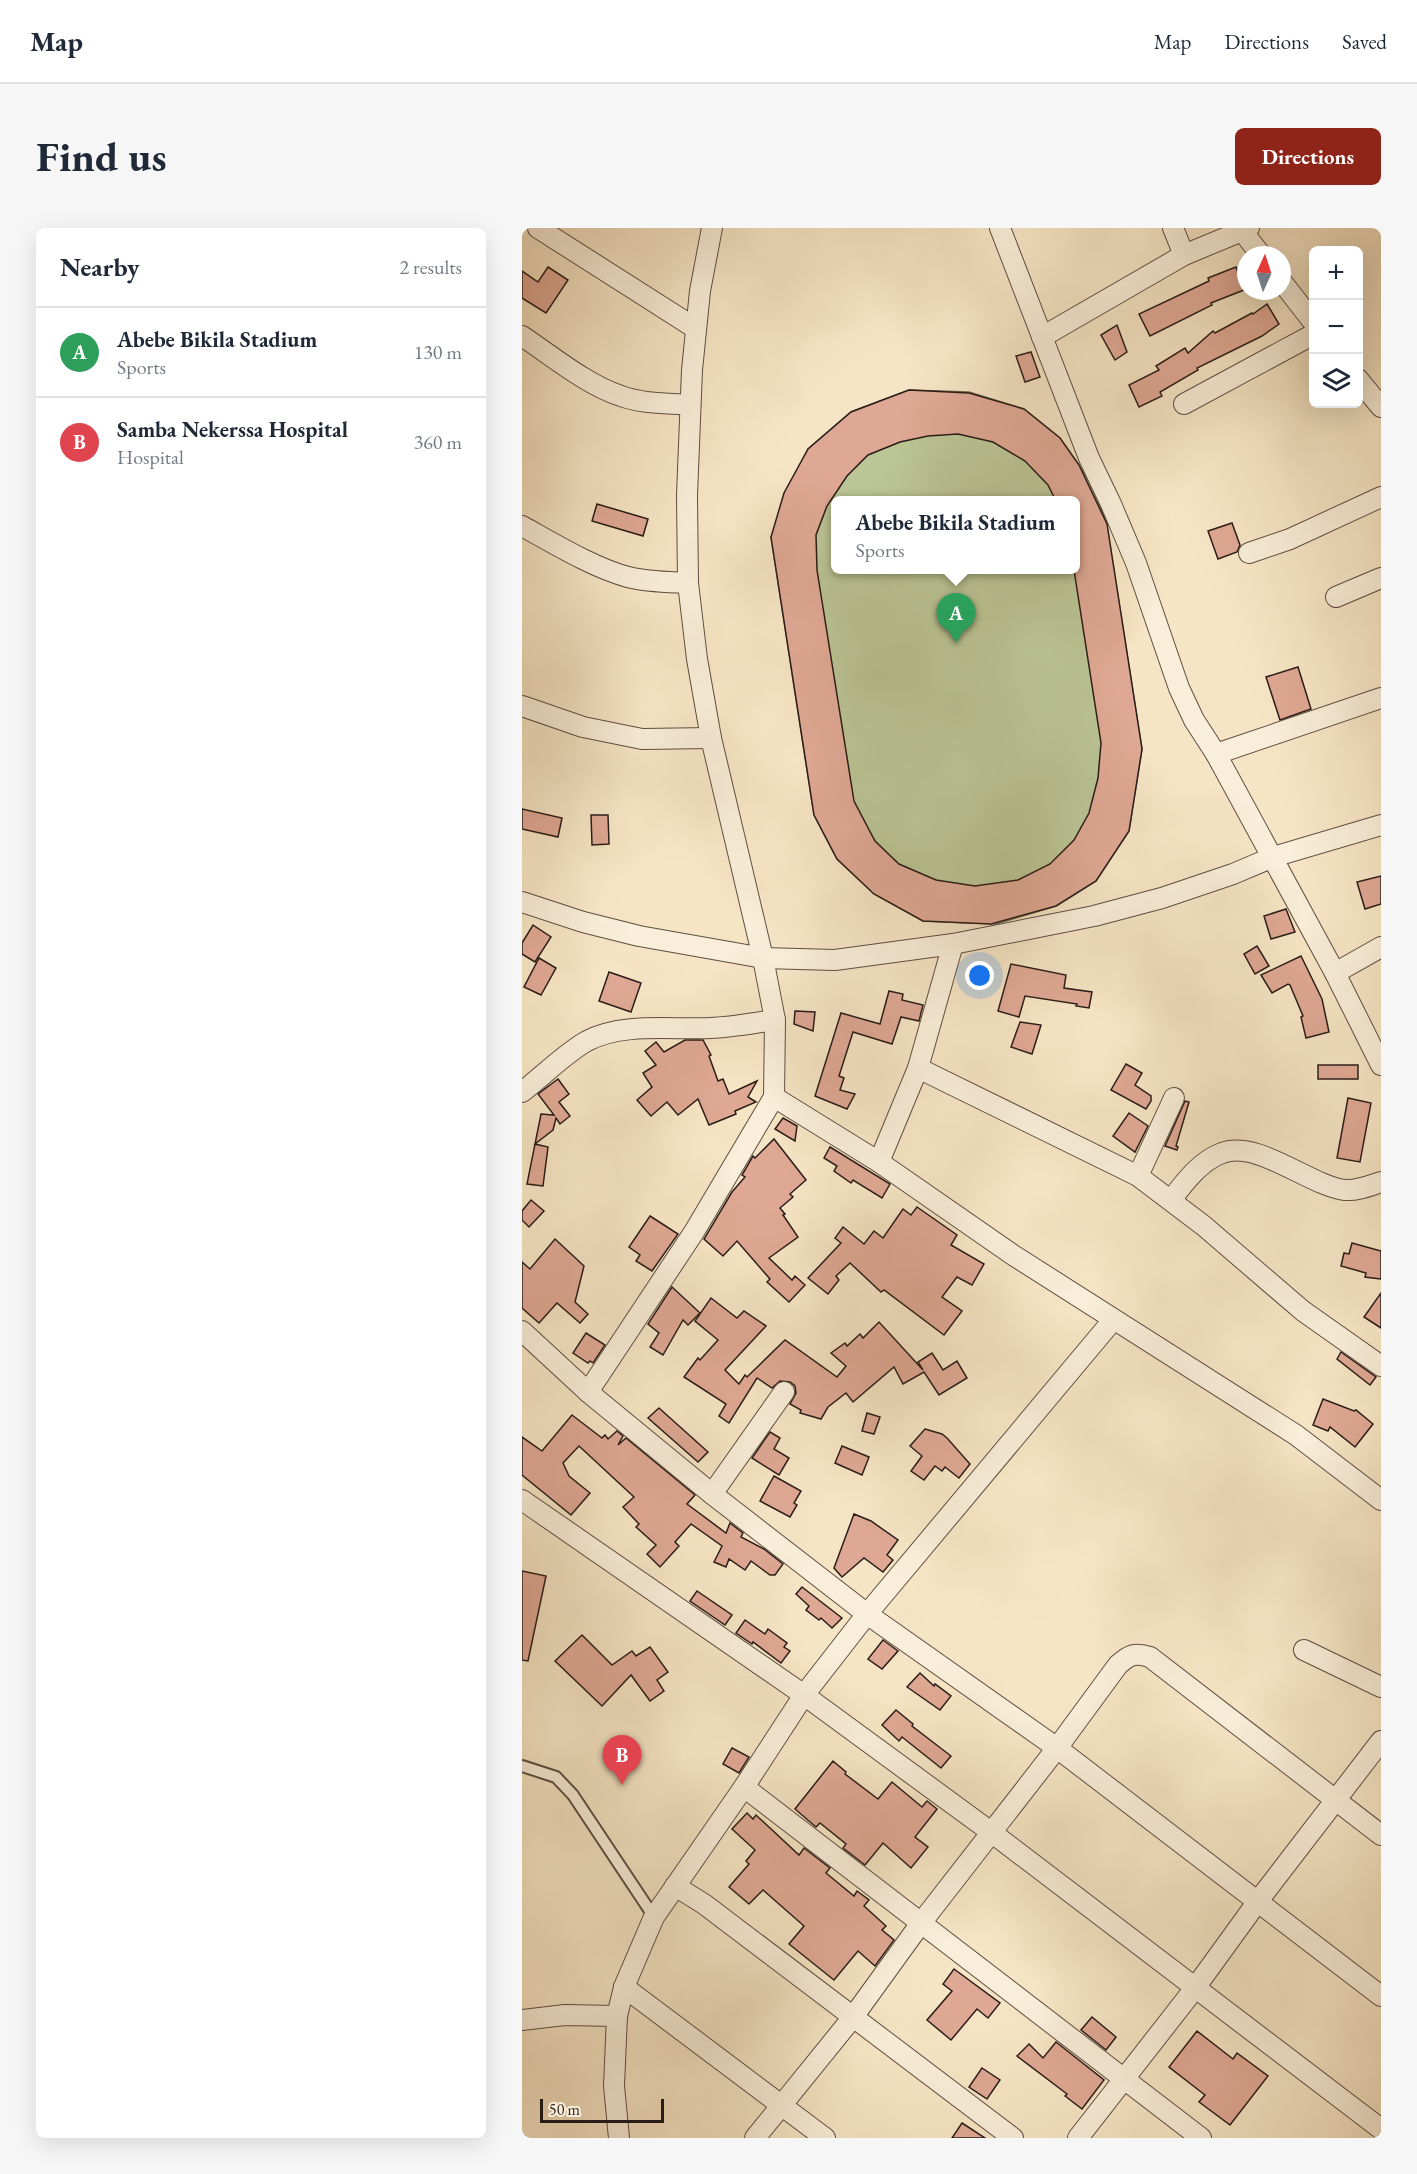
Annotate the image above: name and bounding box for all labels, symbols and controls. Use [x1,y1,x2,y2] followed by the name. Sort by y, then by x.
[30,23,83,59] text: Map
[1154,28,1191,55] text: Map
[1224,28,1309,55] text: Directions
[1342,28,1387,55] text: Saved
[1235,128,1381,185] button: Directions
[36,129,167,184] text: Find us
[1237,246,1291,300] north arrow
[1309,246,1363,408] map controls
[1309,246,1363,300] button: +
[60,250,140,284] text: Nearby
[399,254,462,280] text: 2 results
[1309,300,1363,354] button: −
[117,325,317,354] text: Abebe Bikila Stadium
[72,339,87,365] text: A
[414,339,462,365] text: 130 m
[117,354,166,380] text: Sports
[1309,354,1363,408] button: layers
[117,415,348,444] text: Samba Nekerssa Hospital
[73,429,86,455] text: B
[414,429,462,455] text: 360 m
[117,444,184,470] text: Hospital
[831,496,1080,574] popup
[855,508,1056,537] text: Abebe Bikila Stadium
[855,537,904,563] text: Sports
[936,594,976,643] pin: A
[965,961,994,990] your location
[602,1736,642,1785] pin: B
[540,2096,664,2124] scale bar
[549,2099,580,2120] text: 50 m

